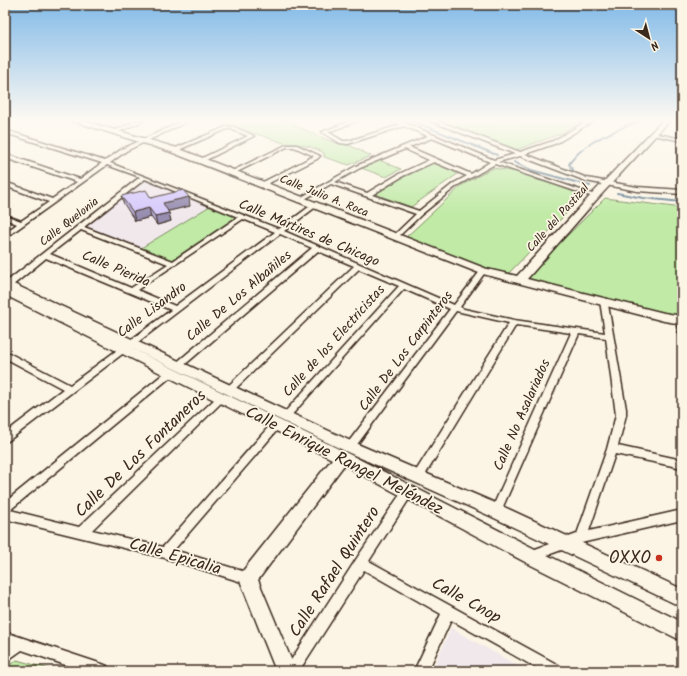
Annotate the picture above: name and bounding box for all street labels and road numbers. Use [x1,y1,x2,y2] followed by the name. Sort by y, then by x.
[277,169,372,223] street label: Calle Julio A. Roca
[522,179,594,257] street label: Calle del Pastizal
[35,192,103,251] street label: Calle Quelonia
[235,193,383,273] street label: Calle Mártires de Chicago
[78,245,154,293] street label: Calle Pierida
[181,245,297,347] street label: Calle De Los Albañiles
[112,276,192,344] street label: Calle Lisandro
[277,280,391,402] street label: Calle de los Electricistas
[353,286,459,416] street label: Calle De Los Carpinteros
[488,356,556,474] street label: Calle No Asalariados
[69,384,213,524] street label: Calle De Los Fontaneros
[240,399,448,523] street label: Calle Enrique Rangel Meléndez
[282,501,388,643] street label: Calle Rafael Quintero
[126,531,224,583] street label: Calle Epicalia
[426,571,506,631] street label: Calle Cnop

